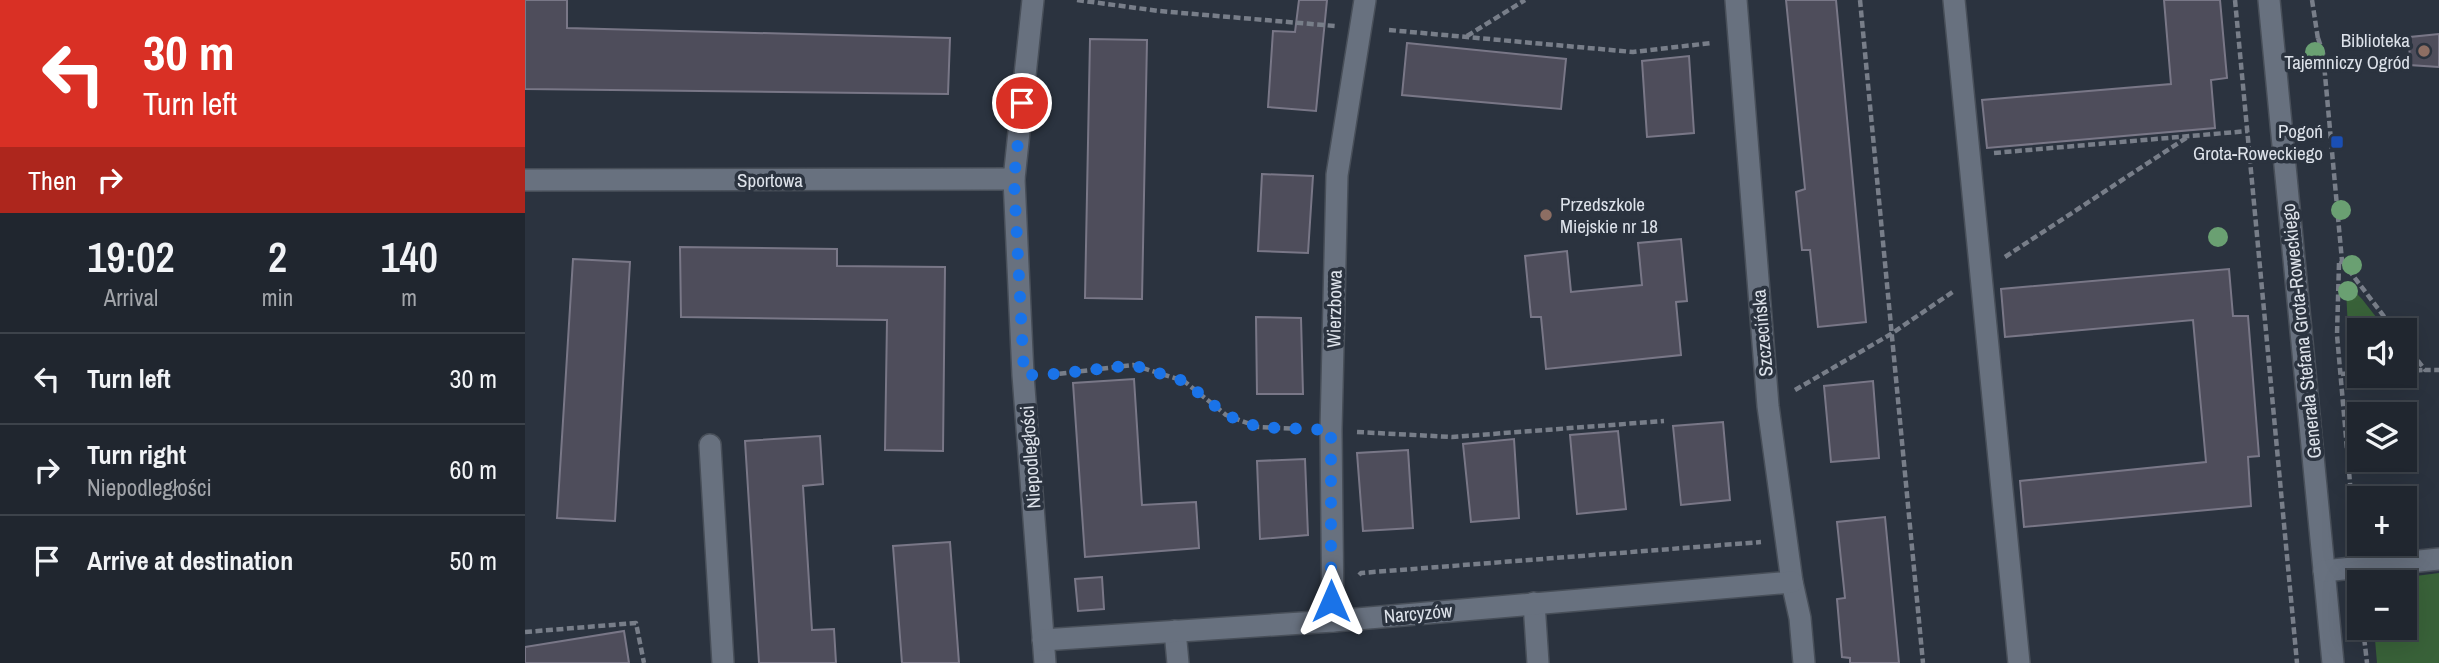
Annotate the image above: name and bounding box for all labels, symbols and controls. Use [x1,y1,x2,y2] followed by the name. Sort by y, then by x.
[143,19,235,85] text: 30 m
[2284,27,2410,75] place label: Biblioteka Tajemniczy Ogród
[28,28,119,119] icon: left
[2416,43,2432,59] marker: Biblioteka Tajemniczy Ogród
[992,73,1052,133] pin
[143,82,237,125] text: Turn left
[1003,84,1041,122] icon: arrive
[2193,118,2323,166] place label: Pogoń Grota-Roweckiego
[2329,134,2345,150] marker: Pogoń Grota-Roweckiego
[91,161,129,199] icon: right
[28,163,77,198] text: Then
[737,167,803,193] street label: Sportowa
[1560,191,1658,239] place label: Przedszkole Miejskie nr 18
[2275,202,2327,460] street label: Generała Stefana Grota-Roweckiego
[1538,207,1554,223] marker: Przedszkole Miejskie nr 18
[87,229,175,285] text: 19:02
[268,229,287,285] text: 2
[380,229,438,285] text: 140
[1320,269,1348,348] street label: Wierzbowa
[104,282,158,313] text: Arrival
[262,282,293,313] text: min
[401,282,417,313] text: m
[1745,288,1779,378] street label: Szczecińska
[2347,318,2417,640] map controls
[2347,318,2417,388] button: sound
[28,360,66,398] icon: left
[87,361,171,396] text: Turn left
[450,361,497,396] text: 30 m
[2347,402,2417,472] button: layers
[1013,405,1047,509] street label: Niepodległości
[87,437,186,472] text: Turn right
[28,451,66,489] icon: right
[450,452,497,487] text: 60 m
[87,472,212,503] text: Niepodległości
[2347,486,2417,556] button: +
[28,542,66,580] icon: arrive
[87,543,293,578] text: Arrive at destination
[450,543,497,578] text: 50 m
[1294,564,1368,638] position arrow
[2347,570,2417,640] button: −
[1383,597,1454,629] street label: Narcyzów

